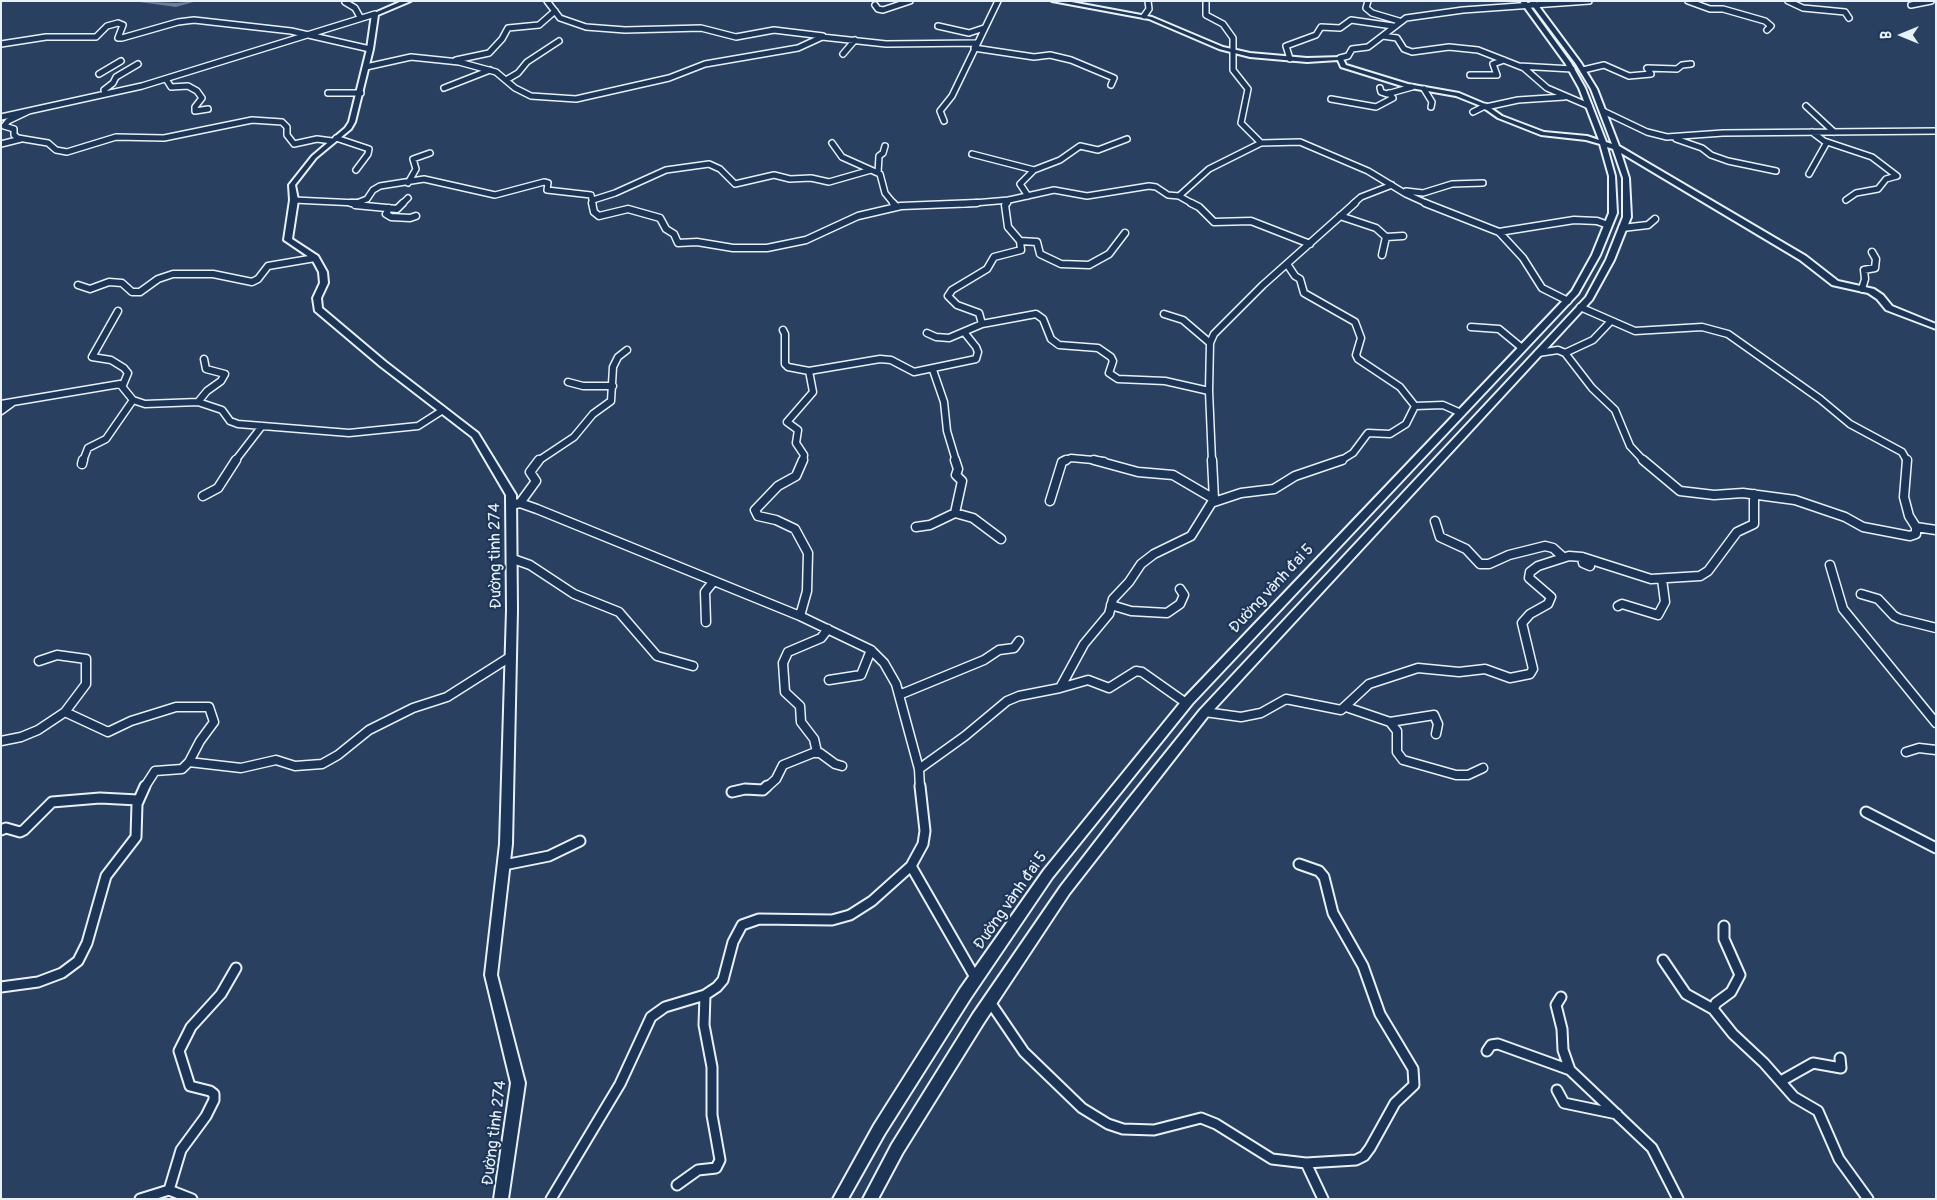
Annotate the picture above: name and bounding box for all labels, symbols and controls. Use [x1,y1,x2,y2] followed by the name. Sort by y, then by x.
[1877,10,1927,60] north arrow
[1878,31,1895,39] text: B
[485,503,507,609] street label: Đường tỉnh 274
[1226,540,1318,638] street label: Đường vành đai 5
[970,848,1052,954] street label: Đường vành đai 5
[479,1079,511,1187] street label: Đường tỉnh 274

